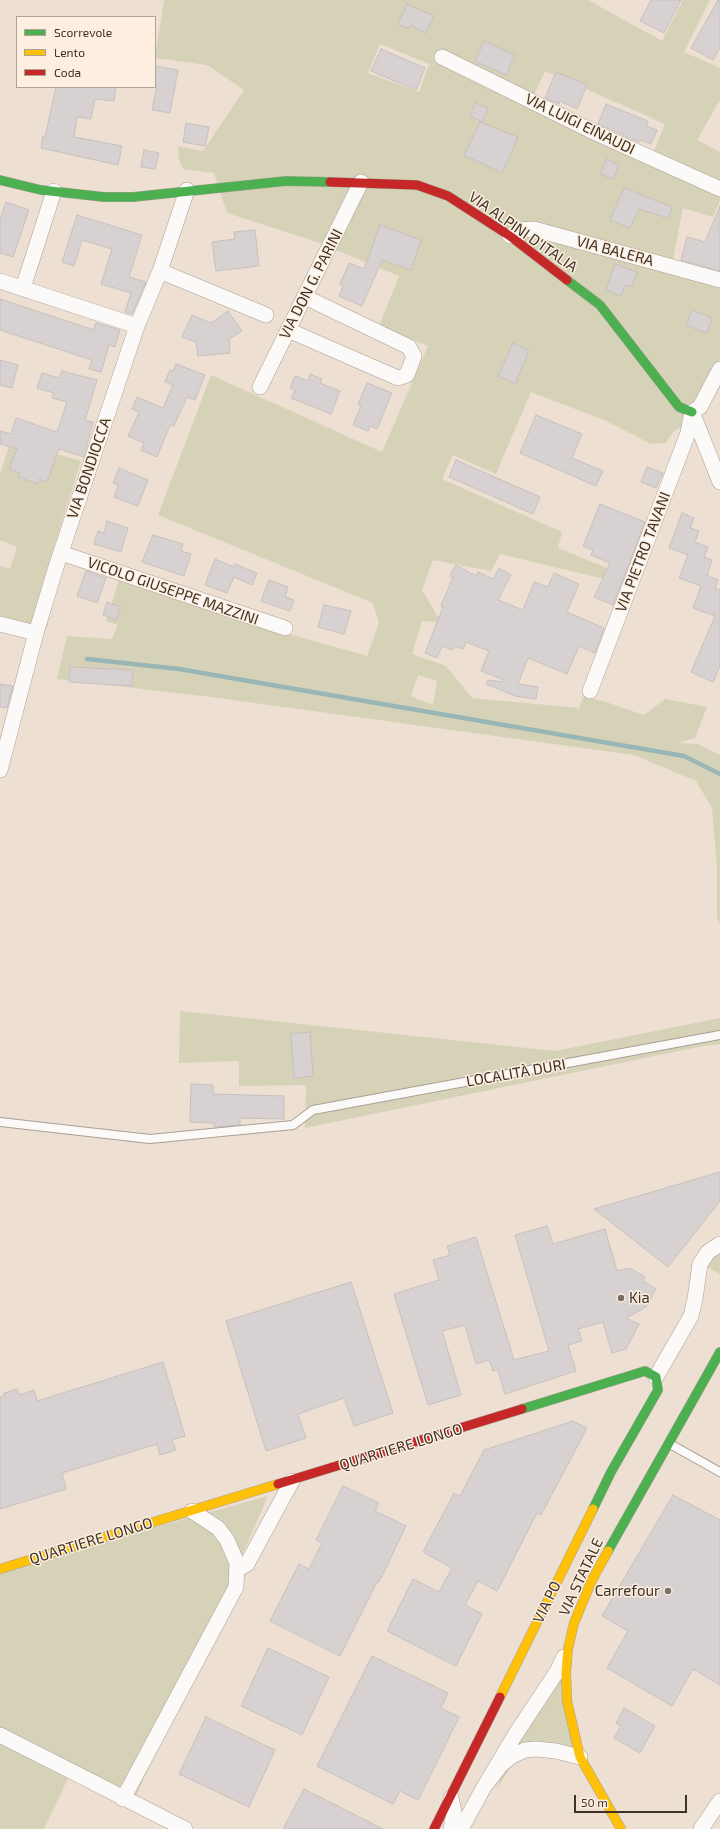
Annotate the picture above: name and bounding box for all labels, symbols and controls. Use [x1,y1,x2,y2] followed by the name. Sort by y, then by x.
[16,16,156,88] legend
[54,25,112,39] text: Scorrevole
[54,45,85,59] text: Lento
[54,65,81,79] text: Coda
[522,90,638,158] street label: VIA LUIGI EINAUDI
[465,188,581,276] street label: VIA ALPINI D'ITALIA
[275,226,347,342] street label: VIA DON G. PARINI
[574,232,656,270] street label: VIA BALERA
[63,415,115,521] street label: VIA BONDIOCCA
[612,489,674,615] street label: VIA PIETRO TAVANI
[85,553,261,629] street label: VICOLO GIUSEPPE MAZZINI
[465,1055,567,1091] street label: LOCALITÀ DURI
[629,1289,650,1307] place label: Kia
[616,1293,626,1303] marker: Kia
[337,1420,465,1474] street label: QUARTIERE LONGO
[27,1514,155,1568] street label: QUARTIERE LONGO
[555,1535,607,1619] street label: VIA STATALE
[529,1578,565,1626] street label: VIA PO
[595,1582,660,1600] place label: Carrefour
[663,1586,673,1596] marker: Carrefour
[576,1787,689,1813] scale bar
[581,1795,608,1809] text: 50 m

